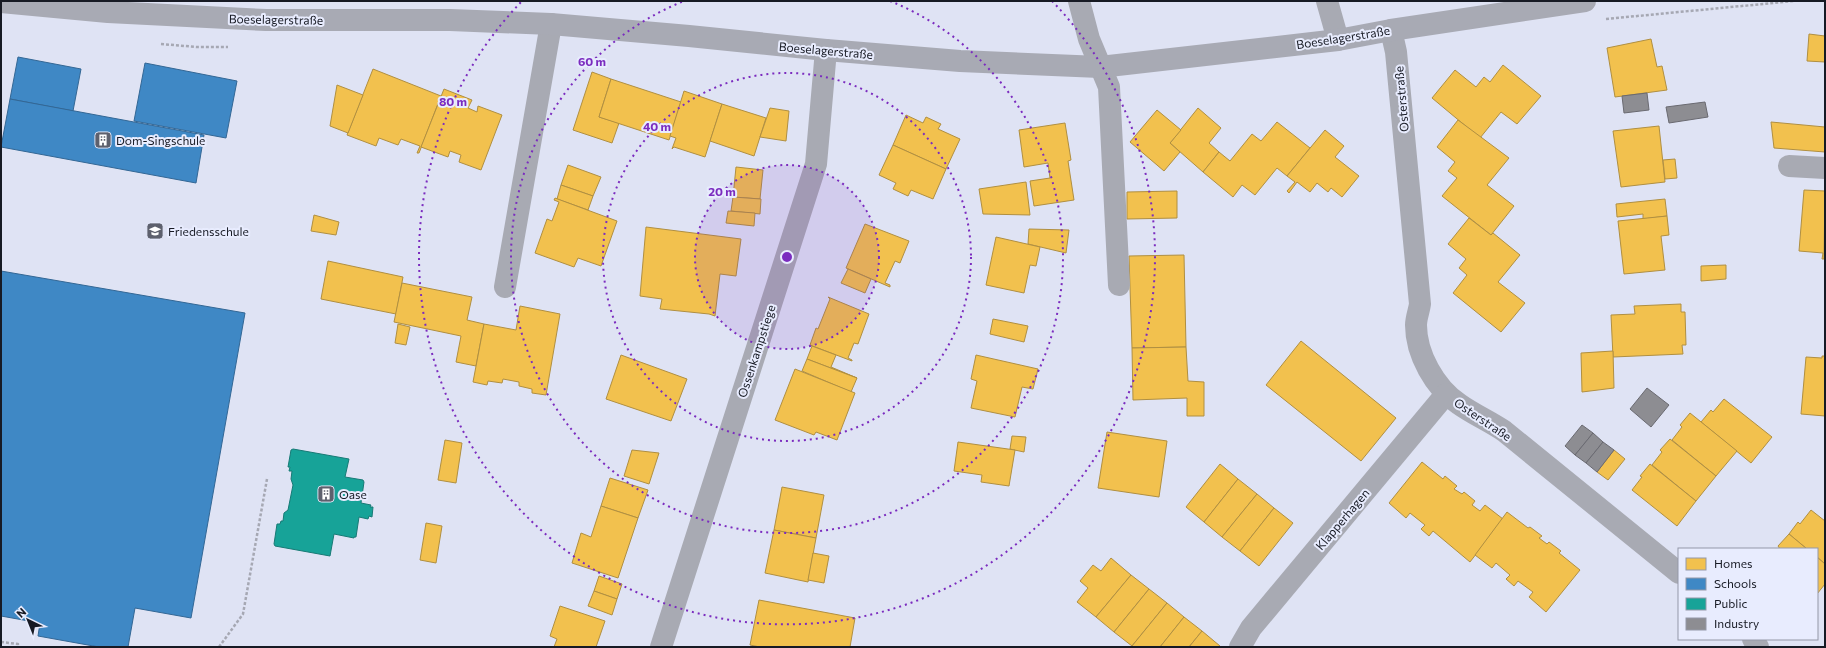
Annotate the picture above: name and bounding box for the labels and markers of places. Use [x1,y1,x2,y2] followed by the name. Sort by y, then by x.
[93,130,113,150] building icon: Dom-Singschule
[116,133,205,147] place label: Dom-Singschule
[145,221,165,241] school or university icon: Friedensschule
[168,224,249,238] place label: Friedensschule
[780,250,794,264] centre of rings
[316,484,336,504] building icon: Oase
[339,487,367,501] place label: Oase

